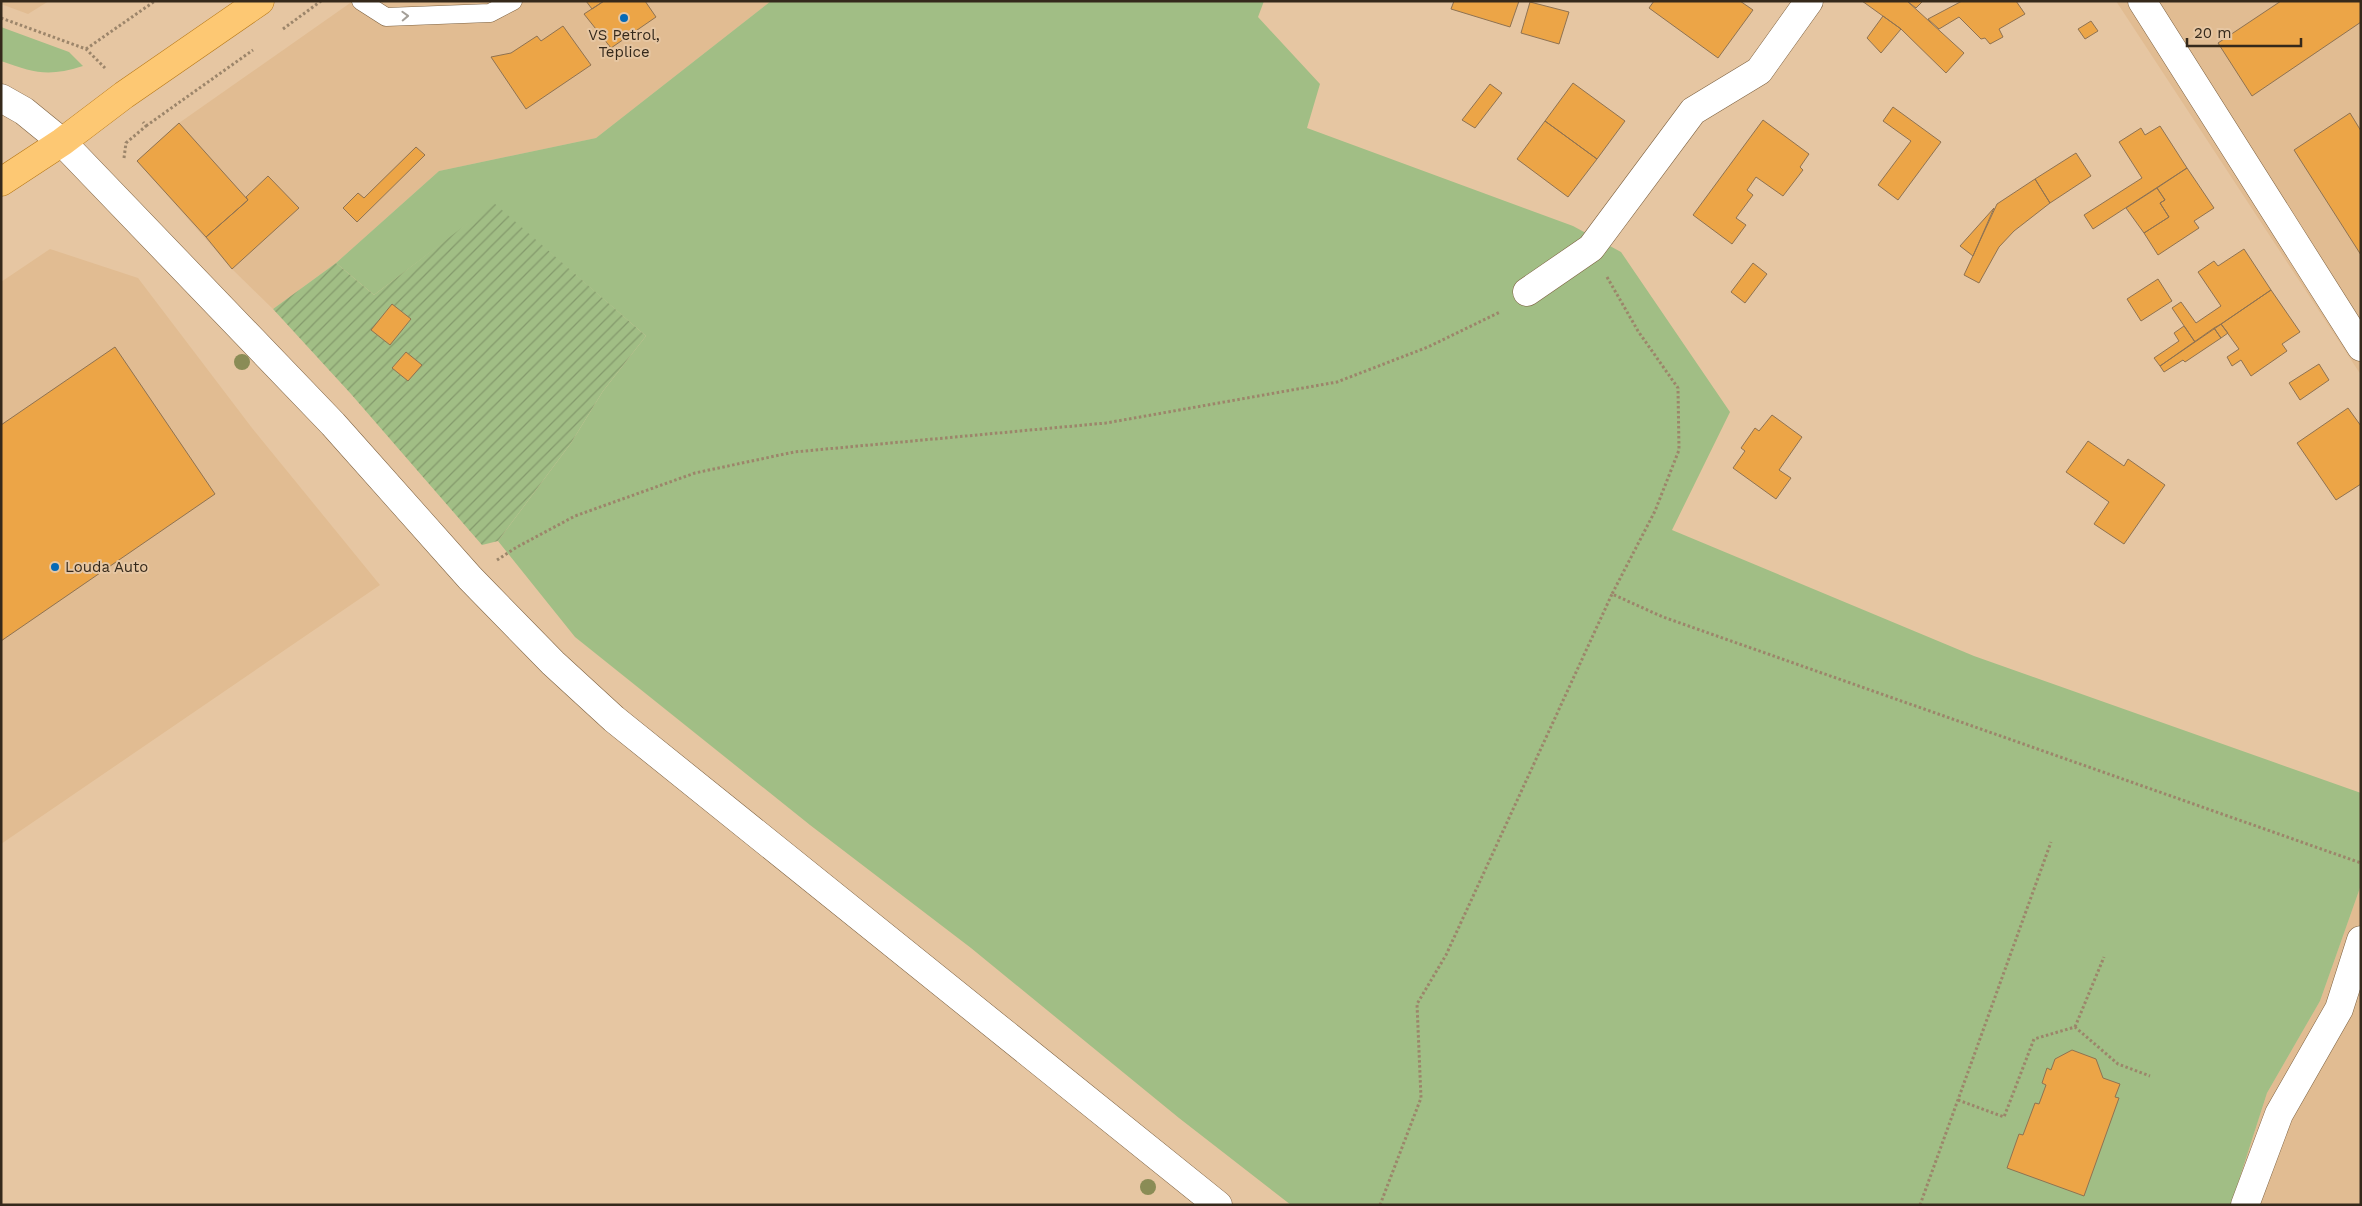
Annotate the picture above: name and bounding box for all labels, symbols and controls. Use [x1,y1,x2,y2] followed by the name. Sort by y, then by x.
[402,11,409,21] one-way arrow
[618,12,630,24] marker: VS Petrol, Teplice
[2187,15,2301,47] scale bar
[2194,24,2232,42] text: 20 m
[588,26,660,61] place label: VS Petrol, Teplice
[65,558,148,576] place label: Louda Auto
[49,561,61,573] marker: Louda Auto

